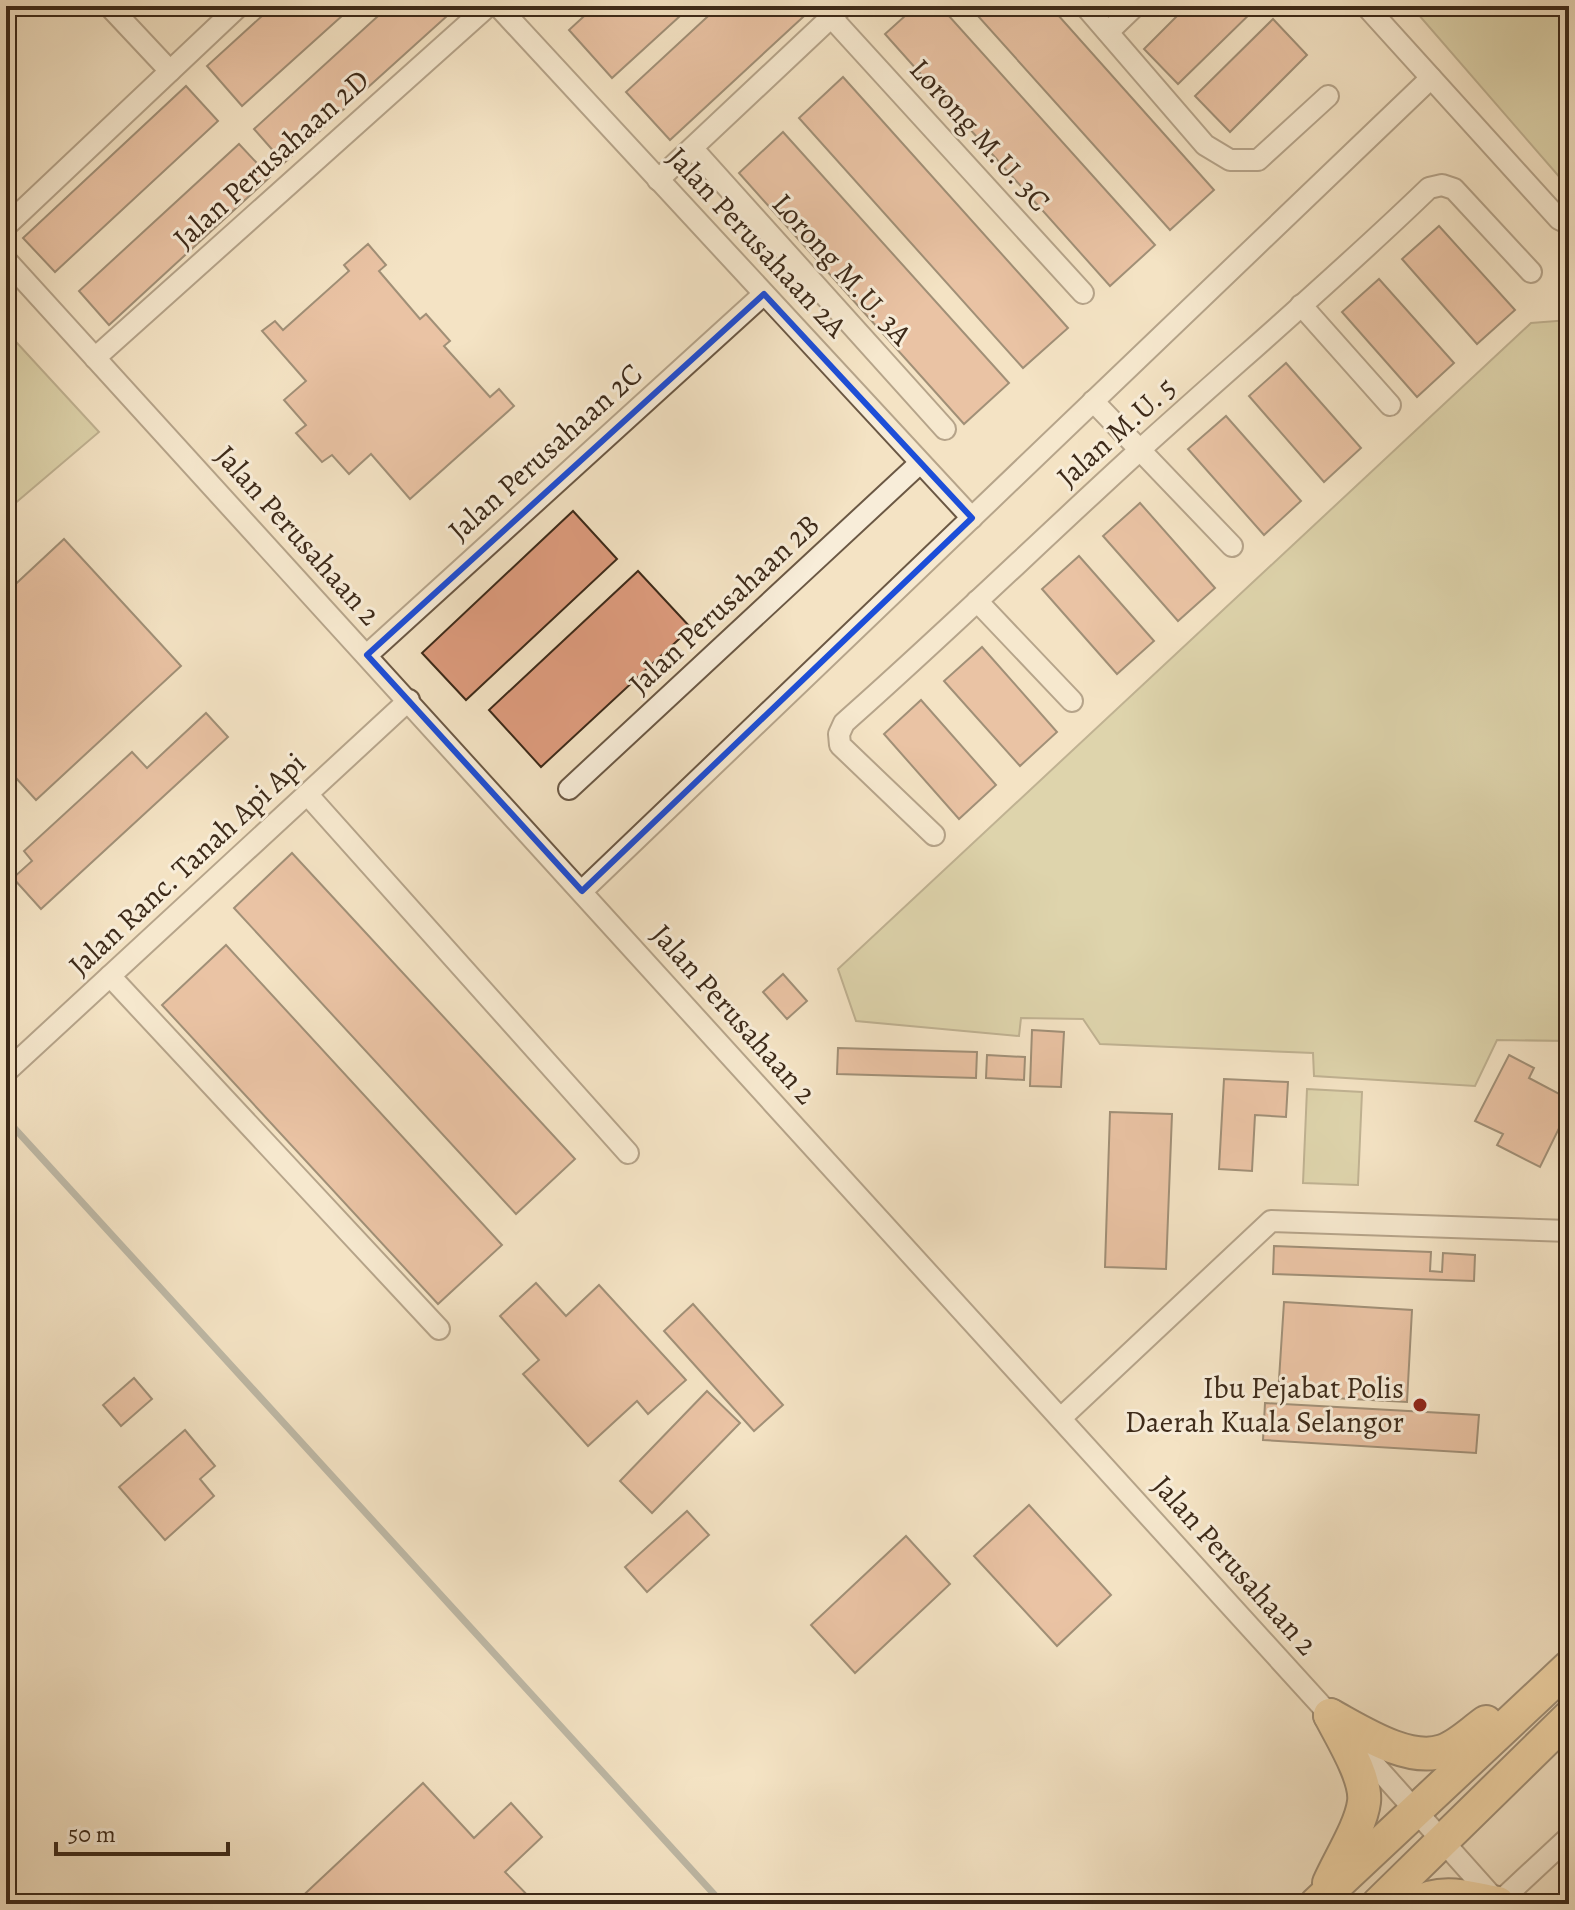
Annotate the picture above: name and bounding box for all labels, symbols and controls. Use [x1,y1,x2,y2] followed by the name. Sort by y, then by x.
[901,50,1059,220] street label: Lorong M.U. 3C
[164,60,378,258] street label: Jalan Perusahaan 2D
[658,138,856,346] street label: Jalan Perusahaan 2A
[763,184,921,354] street label: Lorong M.U. 3A
[439,354,651,550] street label: Jalan Perusahaan 2C
[1048,368,1184,496] street label: Jalan M.U. 5
[206,436,390,634] street label: Jalan Perusahaan 2
[620,505,828,703] street label: Jalan Perusahaan 2B
[60,743,314,985] street label: Jalan Ranc. Tanah Api Api
[642,915,826,1113] street label: Jalan Perusahaan 2
[1125,1368,1404,1442] place label: Ibu Pejabat Polis Daerah Kuala Selangor
[1411,1396,1429,1414] marker: Ibu Pejabat Polis Daerah Kuala Selangor
[1143,1466,1327,1664] street label: Jalan Perusahaan 2
[56,1806,228,1856] scale bar
[68,1818,116,1850] text: 50 m

